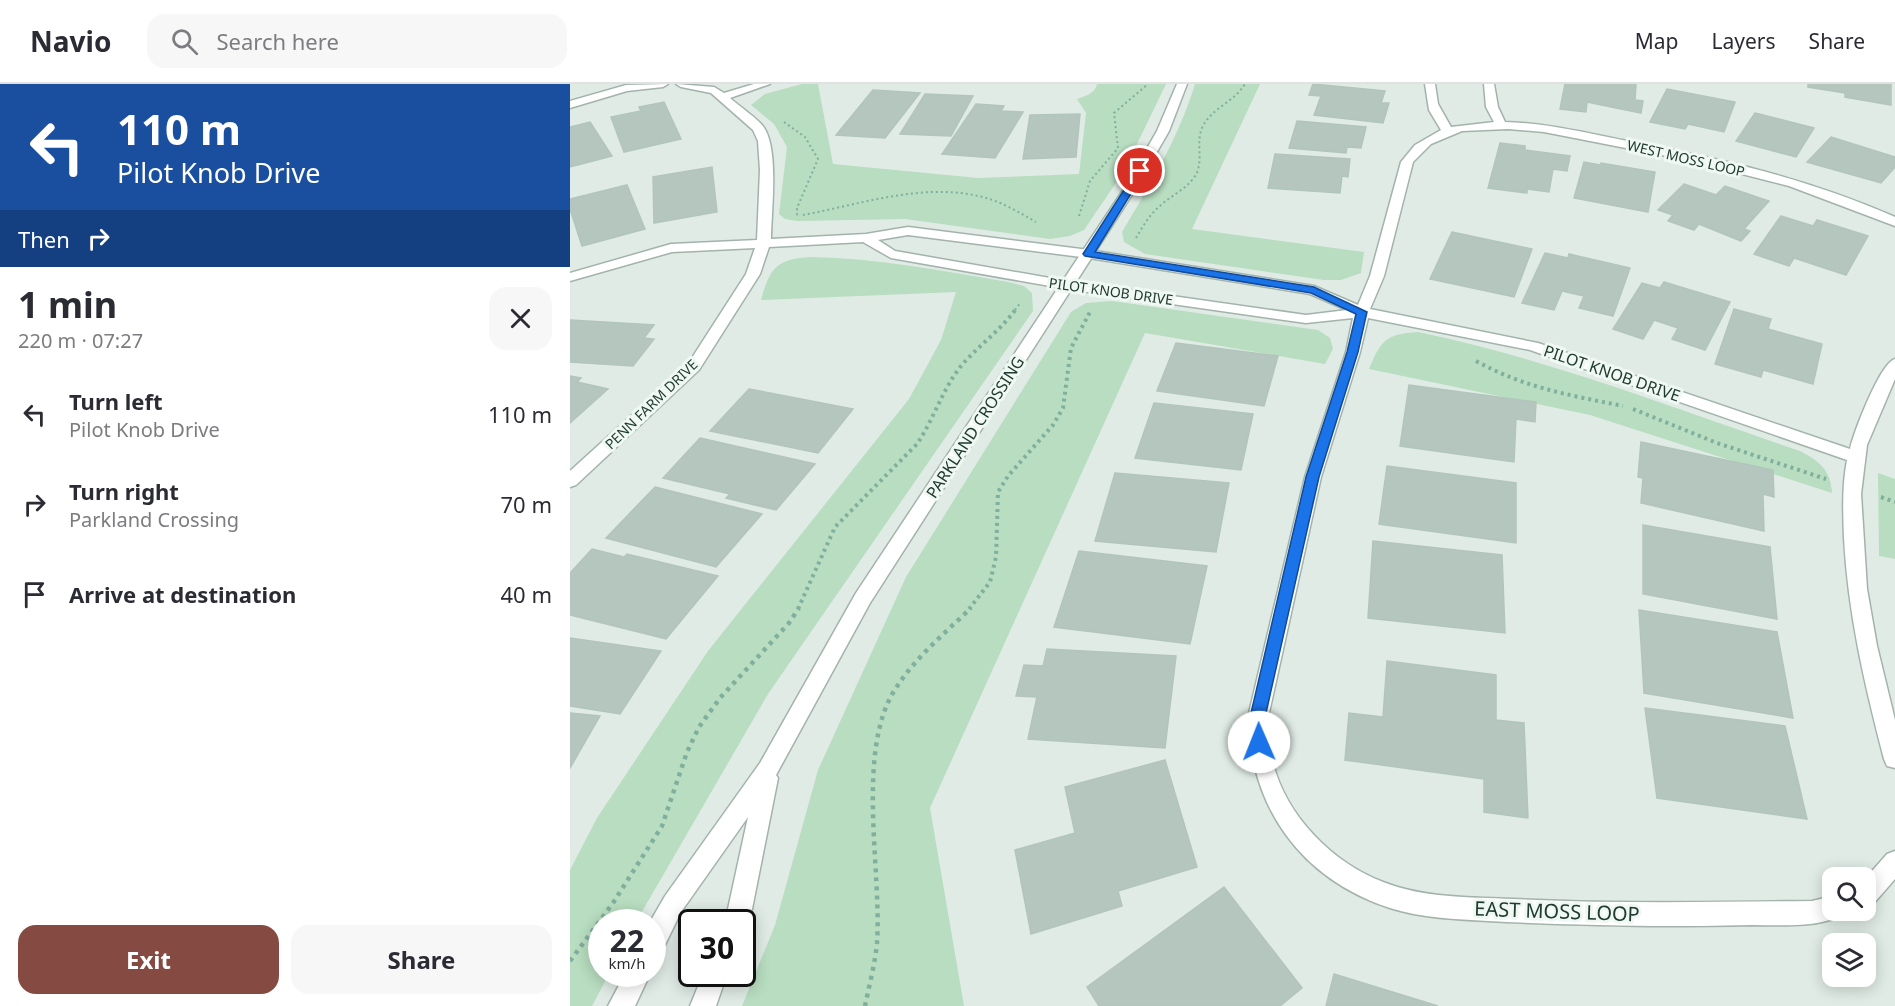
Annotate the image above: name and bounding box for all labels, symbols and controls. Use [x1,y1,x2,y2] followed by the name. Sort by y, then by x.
[147,14,567,68] search box
[30,22,111,60] text: Navio
[168,25,201,58] icon: search
[216,26,339,56] text: Search here
[1635,27,1679,55] text: Map
[1712,27,1776,55] text: Layers
[1809,27,1865,55] text: Share
[117,100,241,157] text: 110 m
[18,108,96,186] icon: left
[1625,135,1747,181] street label: WEST MOSS LOOP
[1114,145,1165,196] pin
[117,154,321,191] text: Pilot Knob Drive
[1123,154,1156,187] icon: arrive
[82,222,115,255] icon: right
[18,224,70,254] text: Then
[1048,273,1174,309] street label: PILOT KNOB DRIVE
[18,280,117,329] text: 1 min
[489,287,552,350] button: close
[18,327,143,354] text: 220 m · 07:27
[1541,339,1683,407] street label: PILOT KNOB DRIVE
[921,352,1029,502] street label: PARKLAND CROSSING
[601,355,701,453] street label: PENN FARM DRIVE
[69,386,163,416] text: Turn left
[18,398,51,431] icon: left
[488,399,552,429] text: 110 m
[69,416,220,443] text: Pilot Knob Drive
[69,476,179,506] text: Turn right
[18,488,51,521] icon: right
[501,489,552,519] text: 70 m
[69,506,239,533] text: Parkland Crossing
[18,578,51,611] icon: arrive
[69,579,296,609] text: Arrive at destination
[501,579,552,609] text: 40 m
[1227,710,1291,774] position arrow
[1822,867,1876,987] map controls
[1822,867,1876,921] button: search
[1474,895,1640,927] street label: EAST MOSS LOOP
[678,909,756,987] speed limit sign: 30
[610,920,644,961] text: 22
[18,925,279,994] button: Exit
[291,925,552,994] button: Share
[1822,933,1876,987] button: layers
[609,953,645,973] text: km/h

